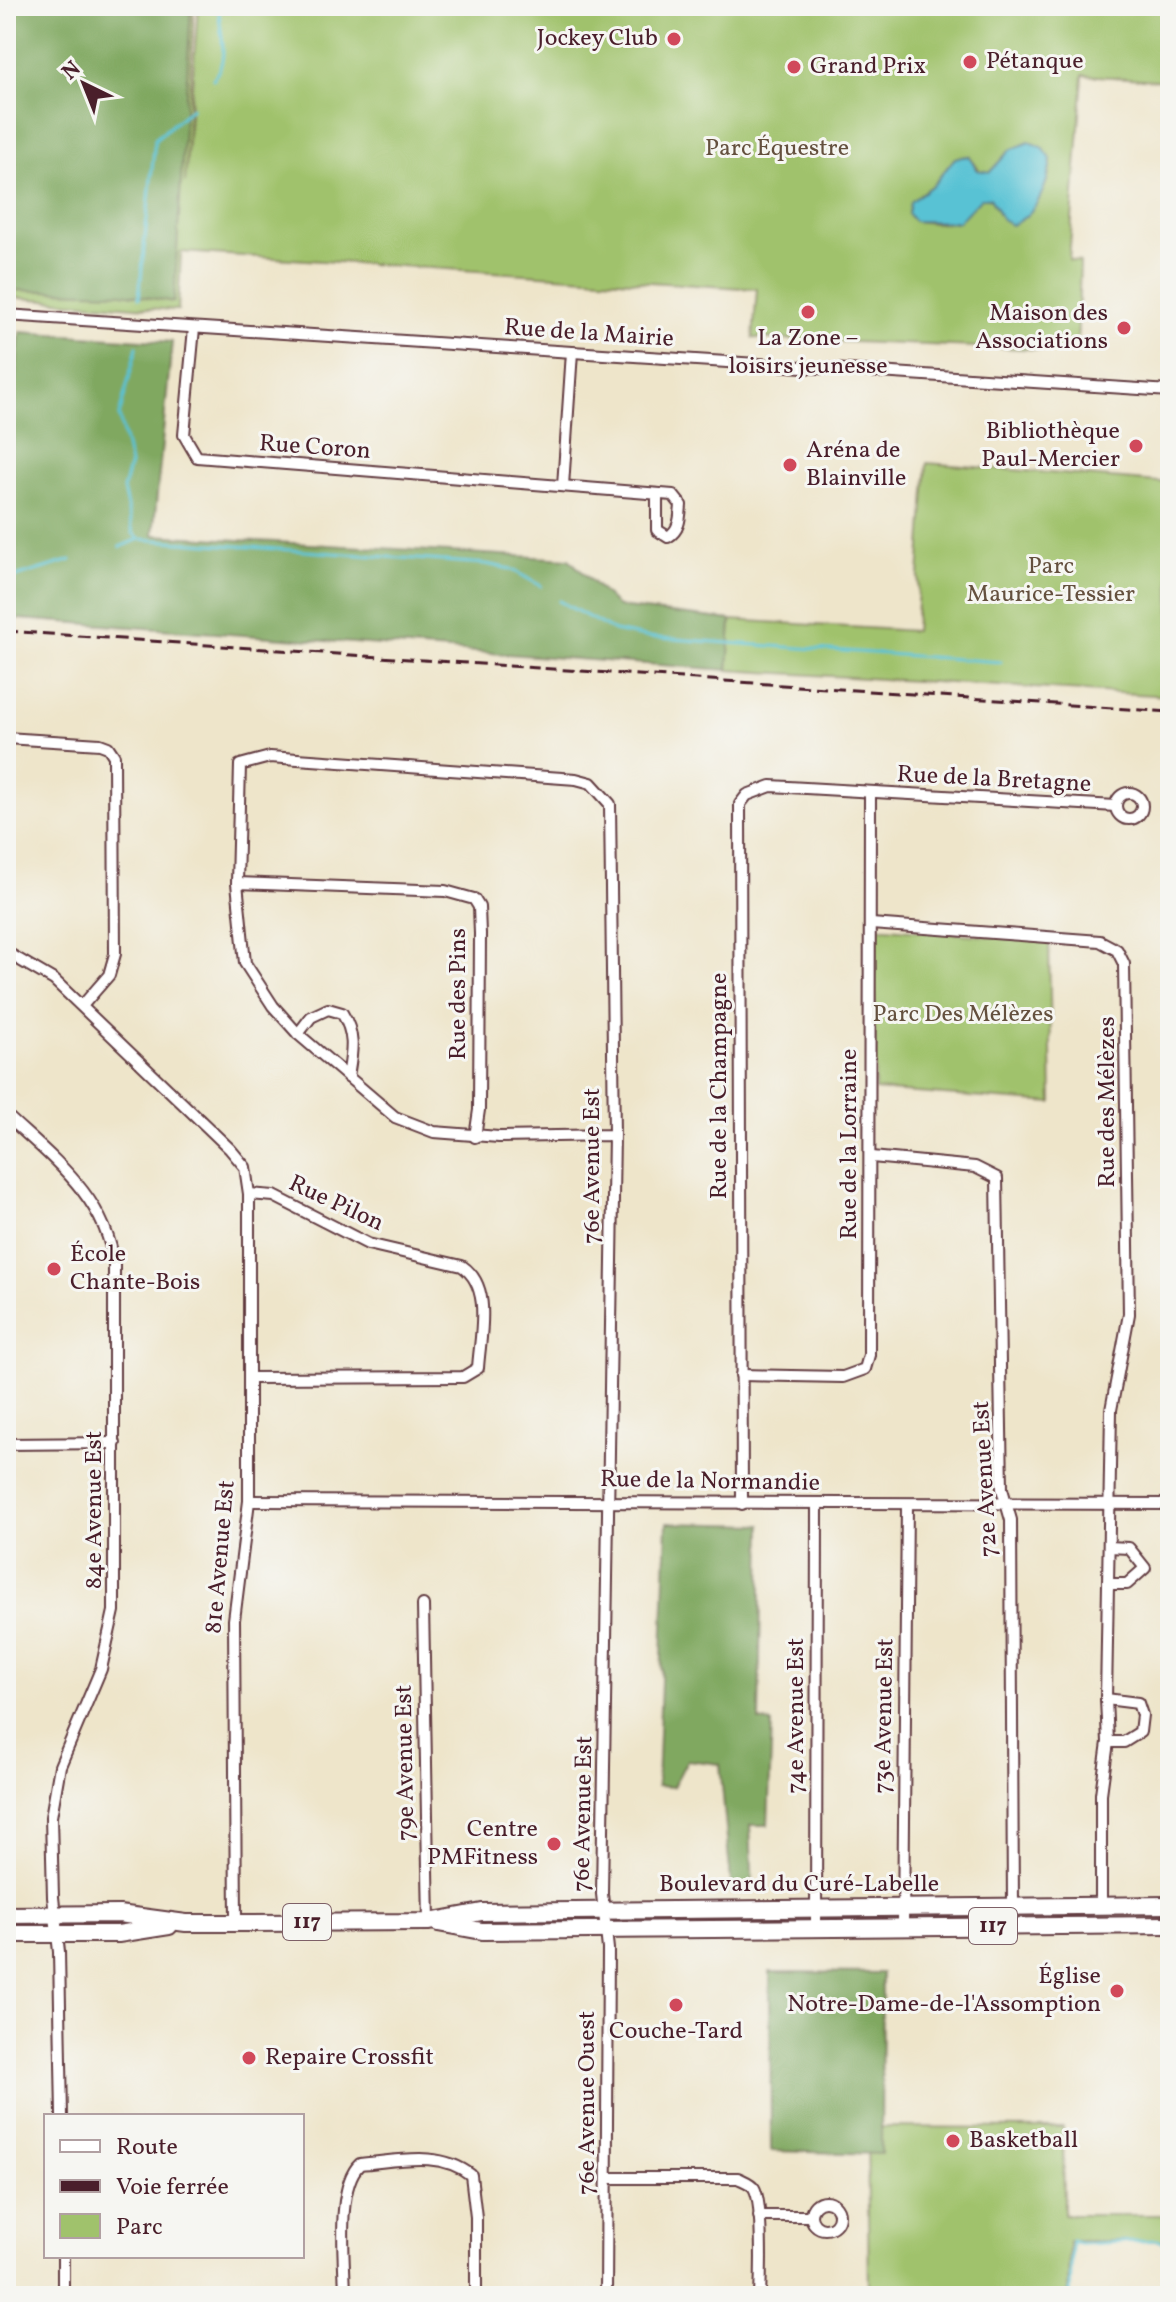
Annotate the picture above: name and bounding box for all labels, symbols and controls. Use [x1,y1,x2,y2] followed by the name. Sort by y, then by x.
[537,22,658,56] place label: Jockey Club
[665,30,683,48] marker: Jockey Club
[44,44,124,124] north arrow
[986,45,1084,79] place label: Pétanque
[810,50,926,84] place label: Grand Prix
[961,53,979,71] marker: Pétanque
[56,54,88,88] text: N
[785,58,803,76] marker: Grand Prix
[705,132,849,166] park label: Parc Équestre
[975,297,1108,359] place label: Maison des Associations
[799,303,817,321] marker: La Zone – loisirs jeunesse
[503,311,675,357] street label: Rue de la Mairie
[1115,319,1133,337] marker: Maison des Associations
[728,322,888,384] place label: La Zone – loisirs jeunesse
[981,415,1120,477] place label: Bibliothèque Paul-Mercier
[258,427,372,469] street label: Rue Coron
[806,434,906,496] place label: Aréna de Blainville
[1127,437,1145,455] marker: Bibliothèque Paul-Mercier
[781,456,799,474] marker: Aréna de Blainville
[967,550,1135,612] park label: Parc Maurice-Tessier
[896,758,1092,802] street label: Rue de la Bretagne
[442,928,476,1060] street label: Rue des Pins
[703,973,737,1199] street label: Rue de la Champagne
[873,998,1053,1032] park label: Parc Des Mélèzes
[1091,1016,1125,1188] street label: Rue des Mélèzes
[833,1049,867,1239] street label: Rue de la Lorraine
[576,1088,610,1244] street label: 76e Avenue Est
[283,1167,389,1241] street label: Rue Pilon
[70,1238,200,1300] place label: École Chante-Bois
[45,1260,63,1278] marker: École Chante-Bois
[965,1400,1007,1558] street label: 72e Avenue Est
[78,1431,112,1589] street label: 84e Avenue Est
[600,1463,820,1501] street label: Rue de la Normandie
[197,1479,245,1635] street label: 81e Avenue Est
[780,1638,814,1794] street label: 74e Avenue Est
[867,1638,903,1794] street label: 73e Avenue Est
[388,1684,424,1842] street label: 79e Avenue Est
[566,1736,602,1892] street label: 76e Avenue Est
[427,1813,538,1875] place label: Centre PMFitness
[545,1835,563,1853] marker: Centre PMFitness
[659,1868,939,1902] street label: Boulevard du Curé-Labelle
[283,1904,331,1940] road number: 117
[969,1908,1017,1944] road number: 117
[787,1960,1101,2022] place label: Église Notre-Dame-de-l'Assomption
[1108,1982,1126,2000] marker: Église Notre-Dame-de-l'Assomption
[667,1996,685,2014] marker: Couche-Tard
[571,2011,605,2195] street label: 76e Avenue Ouest
[609,2015,743,2049] place label: Couche-Tard
[265,2041,434,2075] place label: Repaire Crossfit
[240,2049,258,2067] marker: Repaire Crossfit
[44,2114,304,2258] legend
[969,2124,1078,2158] place label: Basketball
[116,2131,178,2165] text: Route
[944,2132,962,2150] marker: Basketball
[116,2171,229,2205] text: Voie ferrée
[116,2211,163,2245] text: Parc

